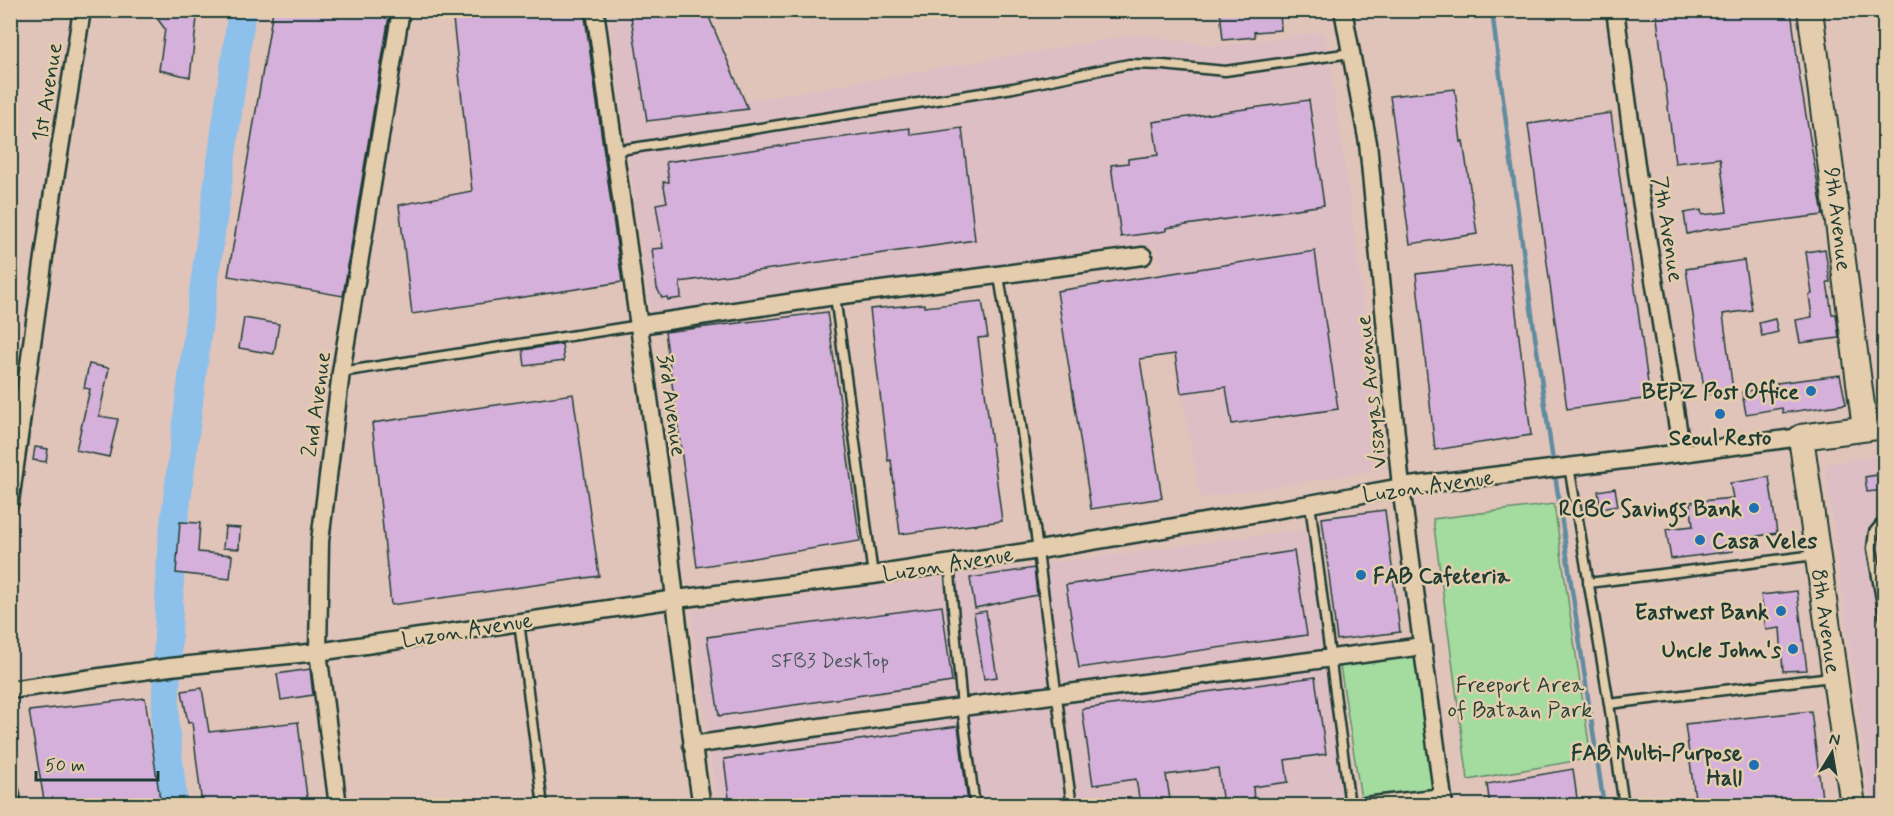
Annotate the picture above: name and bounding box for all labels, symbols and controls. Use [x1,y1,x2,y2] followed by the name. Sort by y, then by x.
[26,41,70,144] street label: 1st Avenue
[1817,166,1857,273] street label: 9th Avenue
[1645,174,1689,284] street label: 7th Avenue
[1350,314,1394,470] street label: Visayas Avenue
[296,349,338,459] street label: 2nd Avenue
[650,352,692,459] street label: 3rd Avenue
[1642,379,1799,407] place label: BEPZ Post Office
[1804,384,1818,398] marker: BEPZ Post Office
[1713,407,1727,421] marker: Seoul Resto
[1669,425,1771,453] place label: Seoul Resto
[1361,464,1496,510] street label: Luzon Avenue
[1559,496,1742,528] place label: RCBC Savings Bank
[1747,501,1761,515] marker: RCBC Savings Bank
[1712,528,1818,556] place label: Casa Veles
[1693,533,1707,547] marker: Casa Veles
[881,541,1016,589] street label: Luzon Avenue
[1373,563,1511,591] place label: FAB Cafeteria
[1804,567,1846,676] street label: 8th Avenue
[1354,568,1368,582] marker: FAB Cafeteria
[1634,599,1769,627] place label: Eastwest Bank
[1774,604,1788,618] marker: Eastwest Bank
[400,607,535,655] street label: Luzon Avenue
[1662,637,1781,665] place label: Uncle John's
[1786,642,1800,656] marker: Uncle John's
[771,648,889,675] house number: SFB3 DeskTop
[1448,672,1592,725] park label: Freeport Area of Bataan Park
[1802,723,1862,783] north arrow
[1827,728,1842,751] text: N
[1571,740,1743,793] place label: FAB Multi-Purpose Hall
[36,744,158,782] scale bar
[45,754,85,778] text: 50 m
[1747,758,1761,772] marker: FAB Multi-Purpose Hall

